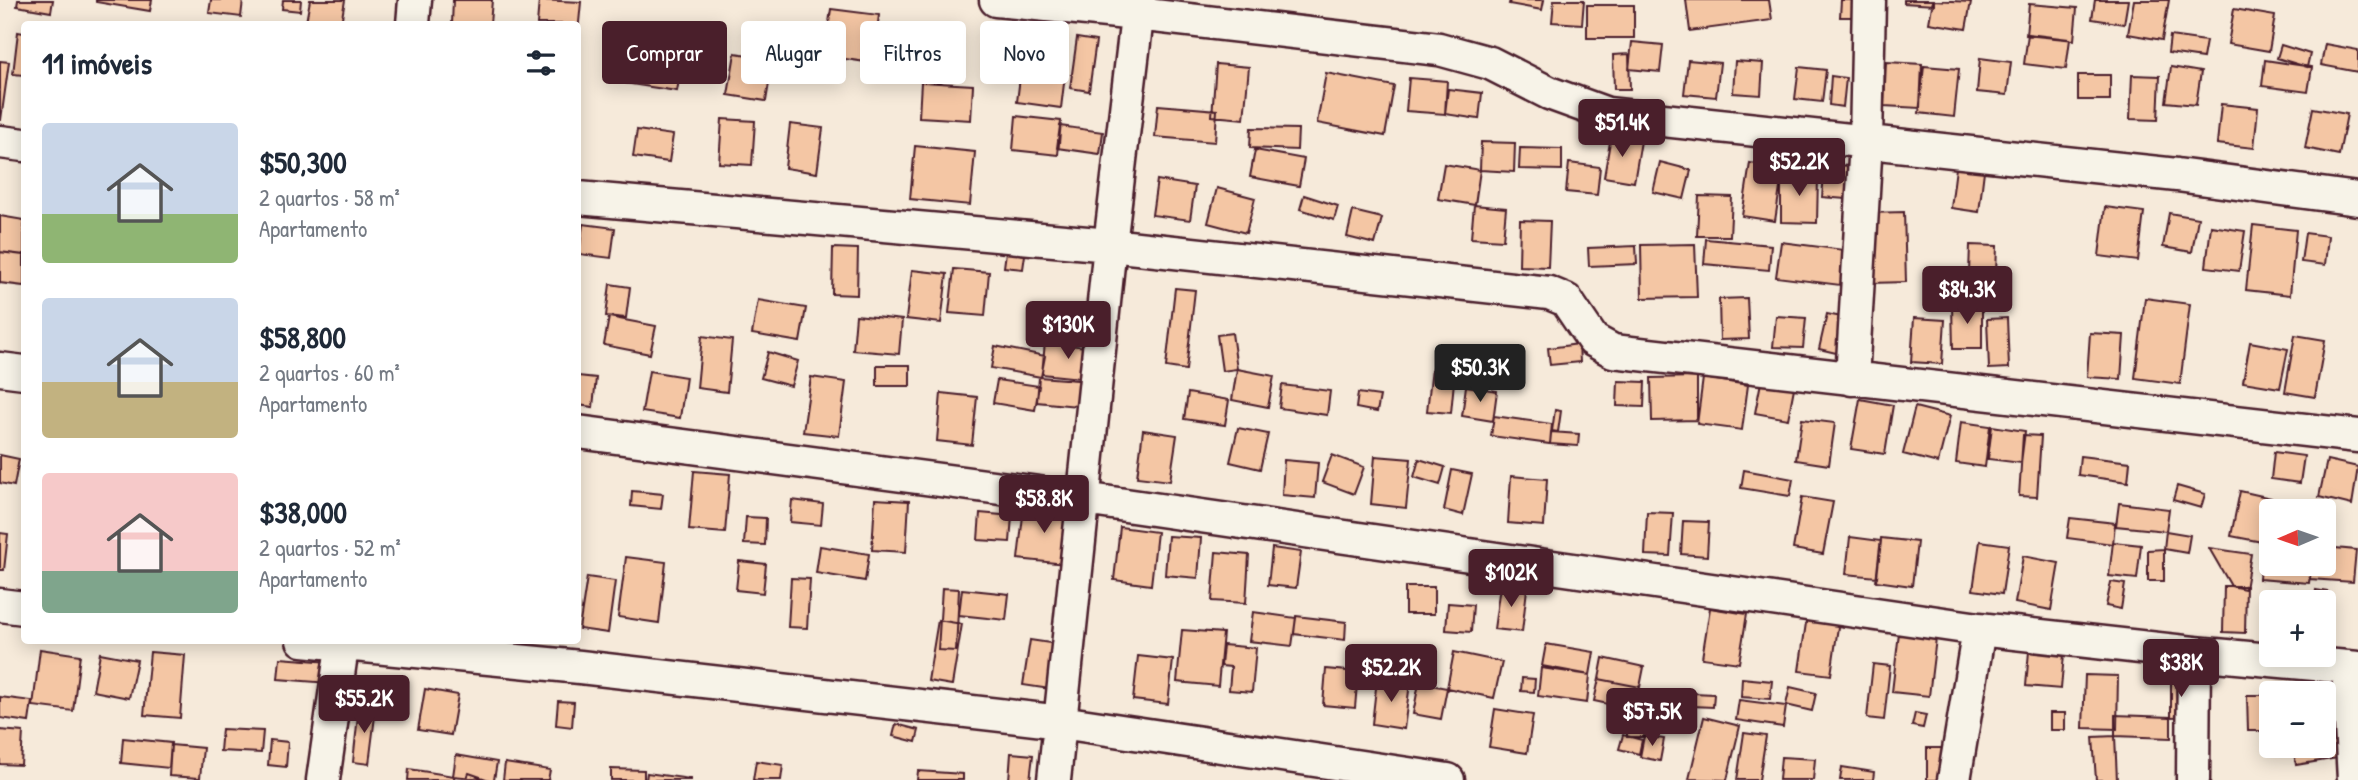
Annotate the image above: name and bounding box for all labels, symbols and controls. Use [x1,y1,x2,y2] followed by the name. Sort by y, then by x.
[602,21,727,84] chip: Comprar
[741,21,846,84] chip: Alugar
[860,21,966,84] chip: Filtros
[980,21,1069,84] chip: Novo
[42,43,152,83] text: 11 imóveis
[522,44,560,82] icon: filters
[1565,100,1679,159] pin: $51.4K
[1594,106,1650,137] text: $51.4K
[1742,138,1856,198] pin: $52.2K
[259,142,347,182] text: $50,300
[1769,145,1829,176] text: $52.2K
[98,151,182,235] icon: home
[259,182,400,213] text: 2 quartos · 58 m²
[259,213,367,244] text: Apartamento
[1910,266,2024,326] pin: $84.3K
[1938,273,1996,304] text: $84.3K
[1019,302,1117,361] pin: $130K
[1042,308,1094,339] text: $130K
[259,317,346,357] text: $58,800
[98,326,182,410] icon: home
[1423,344,1537,404] pin: $50.3K
[1451,351,1509,382] text: $50.3K
[259,357,400,388] text: 2 quartos · 60 m²
[259,388,367,419] text: Apartamento
[987,476,1101,535] pin: $58.8K
[1015,482,1073,513] text: $58.8K
[259,492,347,532] text: $38,000
[2259,499,2336,576] north arrow
[2259,499,2336,758] map controls
[98,501,182,585] icon: home
[259,532,401,563] text: 2 quartos · 52 m²
[1462,550,1560,609] pin: $102K
[1484,556,1538,587] text: $102K
[259,563,367,594] text: Apartamento
[2259,590,2336,667] button: +
[2140,640,2222,699] pin: $38K
[1334,644,1448,704] pin: $52.2K
[2159,646,2203,677] text: $38K
[1361,651,1421,682] text: $52.2K
[307,676,421,735] pin: $55.2K
[2259,681,2336,758] button: −
[335,682,393,713] text: $55.2K
[1595,688,1709,748] pin: $57.5K
[1622,695,1682,726] text: $57.5K

